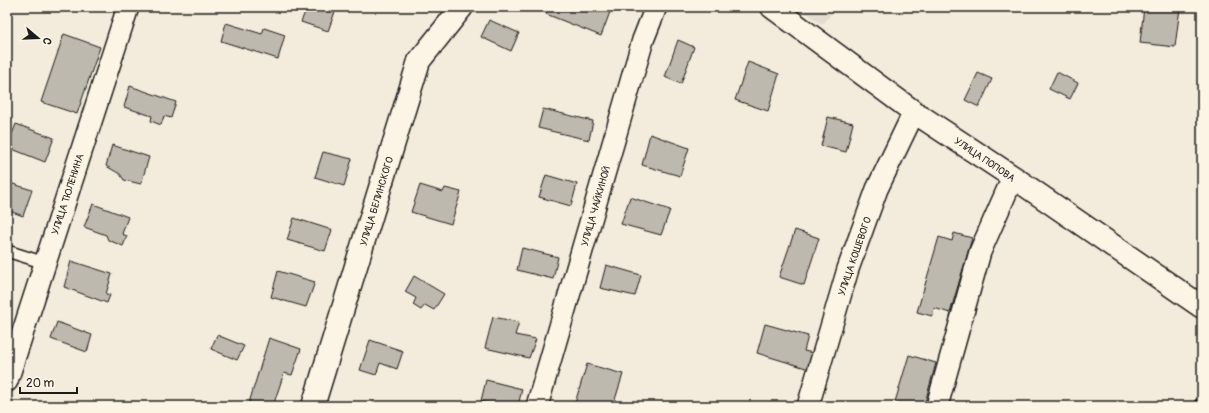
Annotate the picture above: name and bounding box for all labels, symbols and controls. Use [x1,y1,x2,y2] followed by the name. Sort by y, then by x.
[18,18,58,58] north arrow
[40,36,54,47] text: С
[952,135,1017,185] street label: УЛИЦА ПОПОВА
[49,152,87,236] street label: УЛИЦА ТЮЛЕНИНА
[358,155,396,247] street label: УЛИЦА БЕЛИНСКОГО
[578,165,613,248] street label: УЛИЦА ЧАЙКИНОЙ
[836,215,874,297] street label: УЛИЦА КОШЕВОГО
[20,369,77,395] scale bar
[26,376,55,391] text: 20 m

